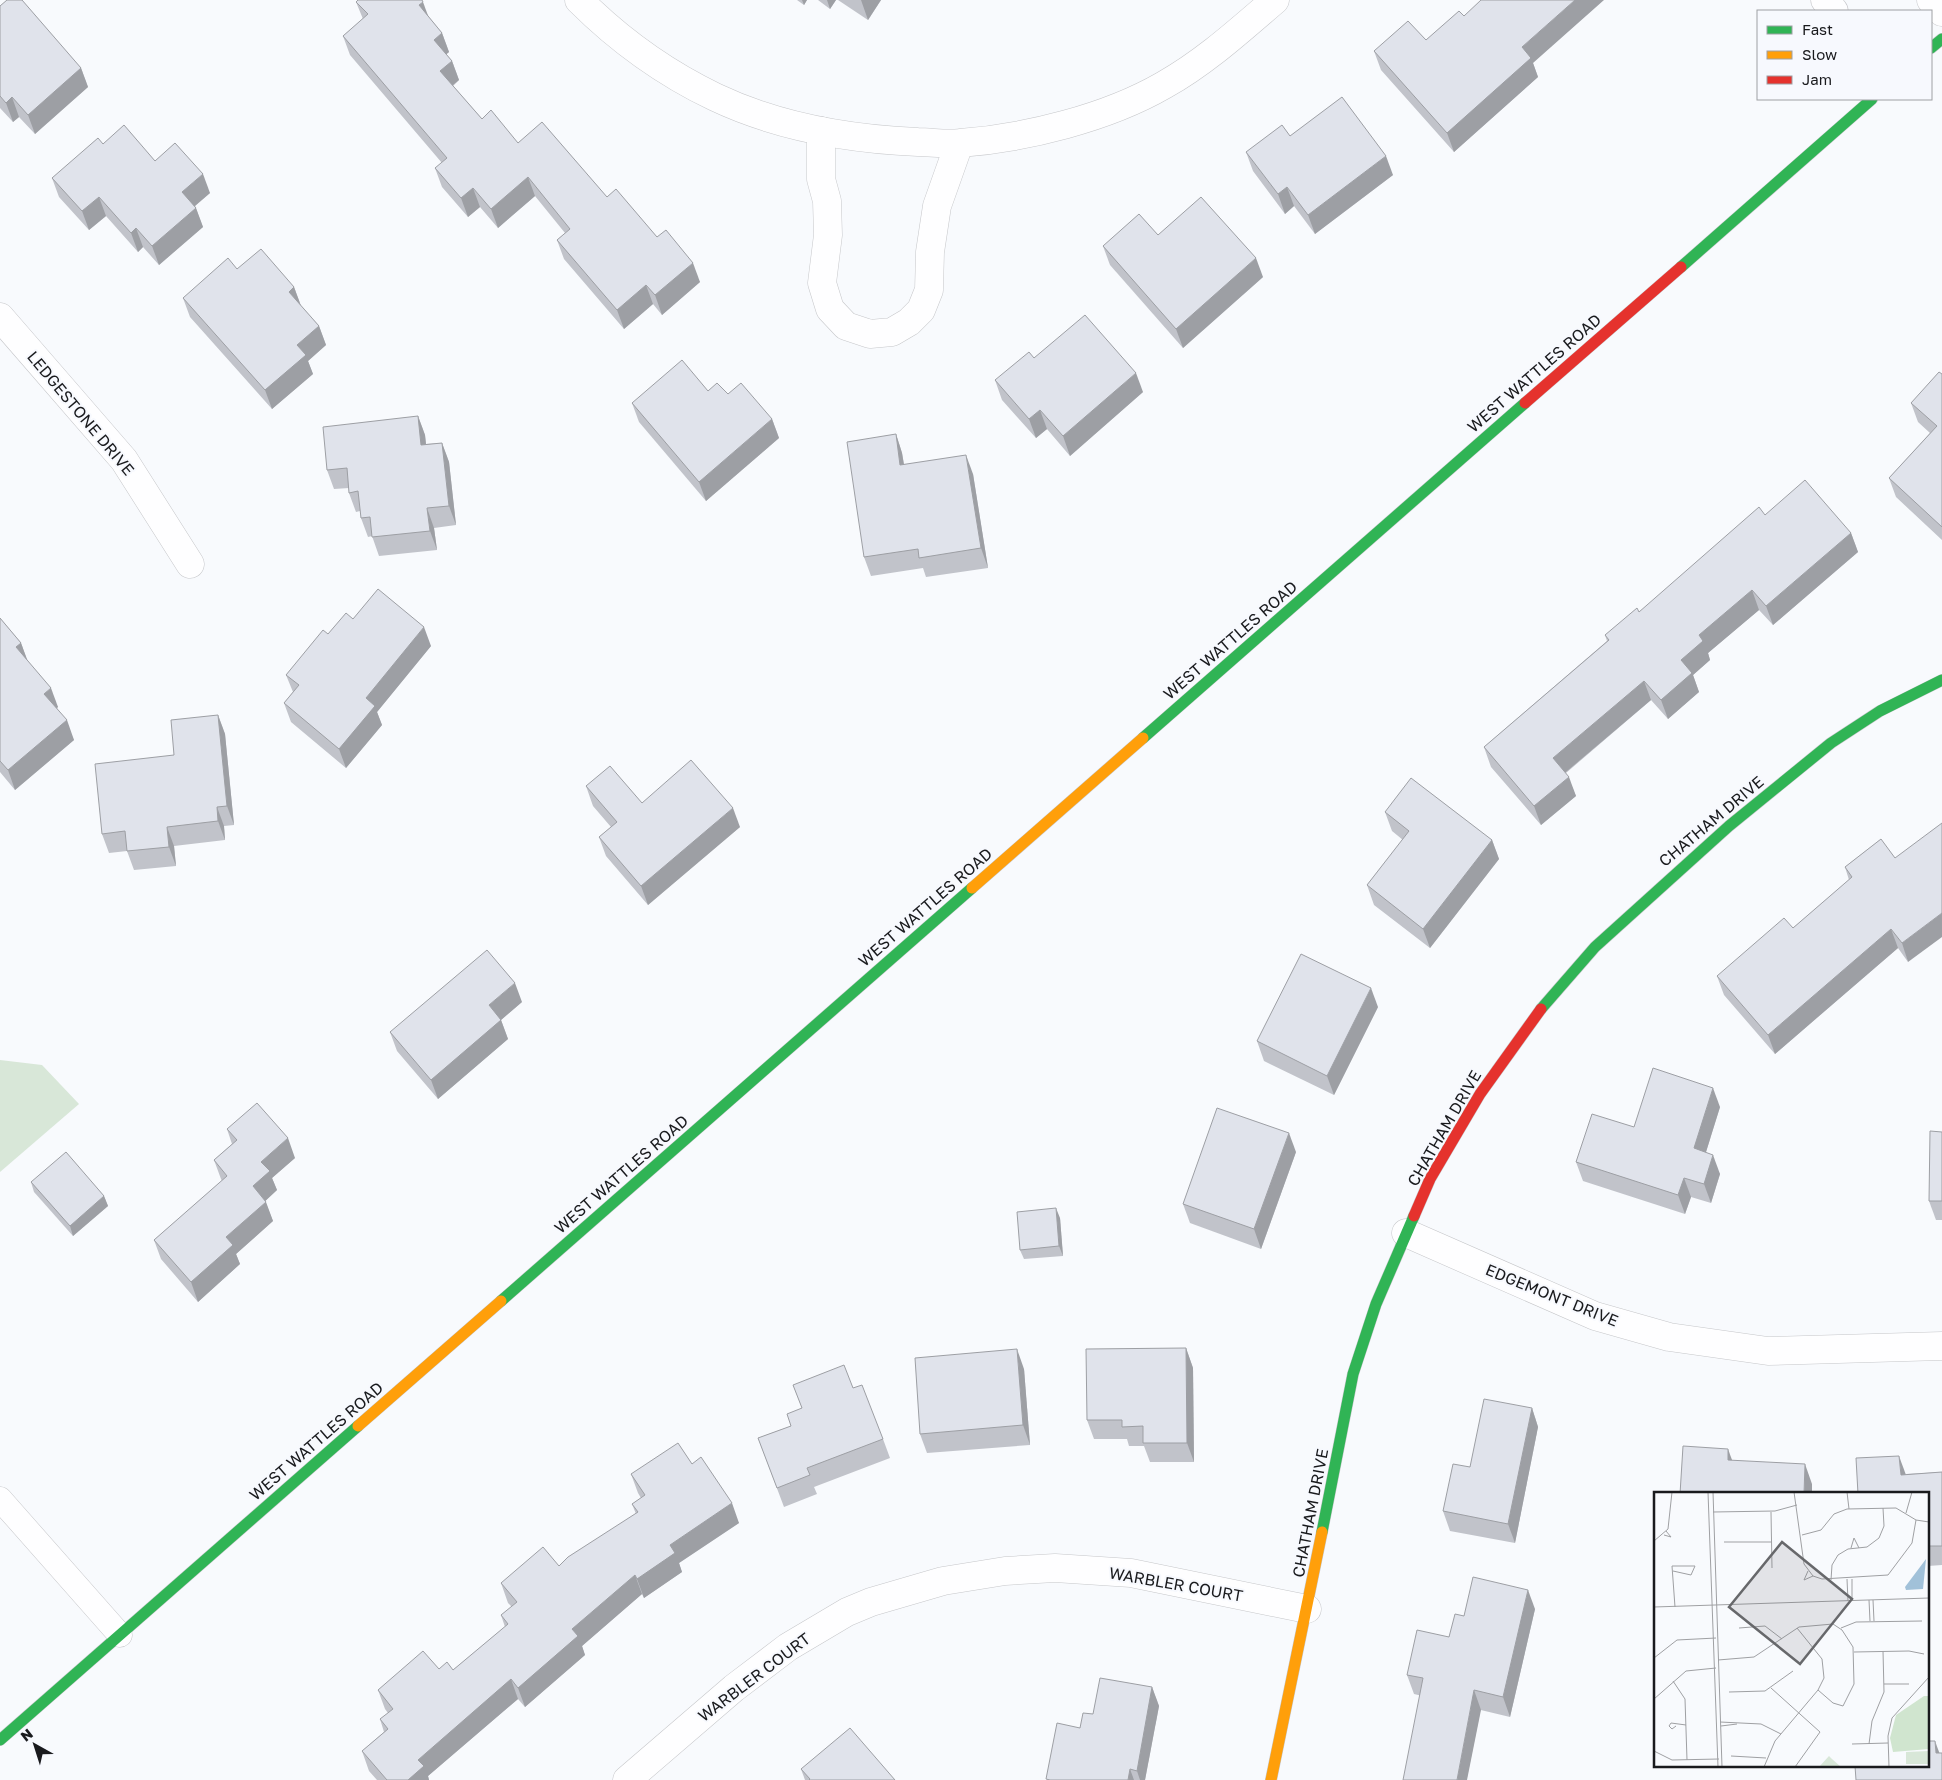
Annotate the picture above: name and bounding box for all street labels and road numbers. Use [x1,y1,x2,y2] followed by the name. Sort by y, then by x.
[1463,309,1605,437] street label: WEST WATTLES ROAD
[23,347,139,479] street label: LEDGESTONE DRIVE
[1159,576,1301,704] street label: WEST WATTLES ROAD
[1655,771,1767,871] street label: CHATHAM DRIVE
[854,843,996,971] street label: WEST WATTLES ROAD
[1403,1066,1485,1190] street label: CHATHAM DRIVE
[550,1110,692,1238] street label: WEST WATTLES ROAD
[1483,1259,1621,1331] street label: EDGEMONT DRIVE
[245,1377,387,1505] street label: WEST WATTLES ROAD
[1288,1447,1332,1579] street label: CHATHAM DRIVE
[1108,1562,1245,1606] street label: WARBLER COURT
[694,1628,814,1726] street label: WARBLER COURT

